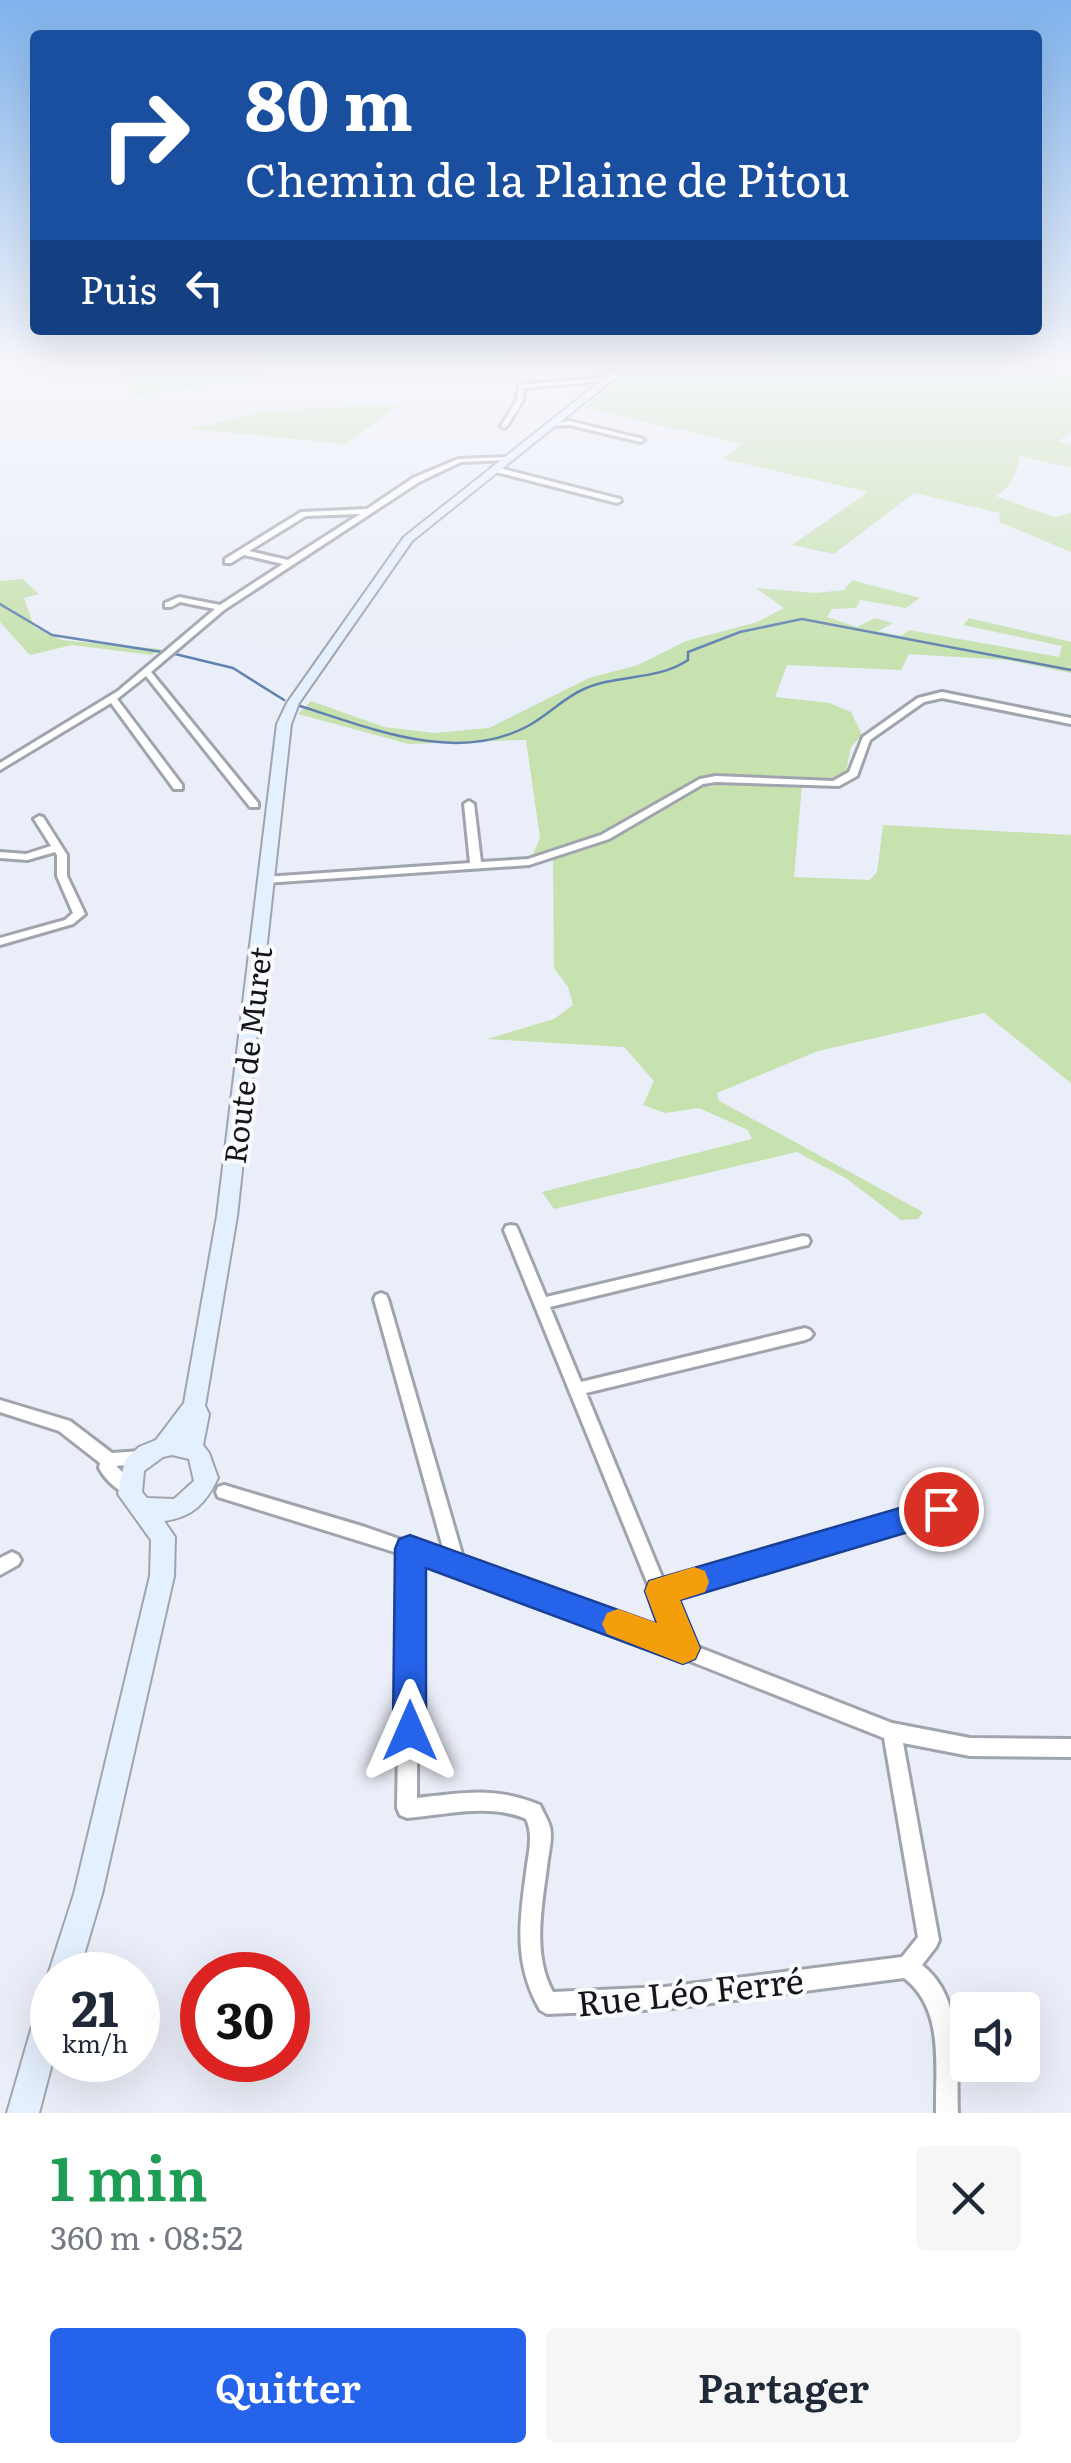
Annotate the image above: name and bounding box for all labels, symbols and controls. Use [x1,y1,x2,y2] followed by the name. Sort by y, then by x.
[245,49,413,153] text: 80 m
[80,70,210,200] icon: right
[245,144,850,211] text: Chemin de la Plaine de Pitou
[80,259,157,316] text: Puis
[177,260,232,315] icon: left
[211,944,281,1166] street label: Route de Muret
[899,1467,984,1552] pin
[914,1482,969,1537] icon: arrive
[358,1679,462,1783] position arrow
[180,1952,310,2082] speed limit sign: 30
[574,1952,806,2028] street label: Rue Léo Ferré
[71,1968,119,2042] text: 21
[950,1992,1040,2082] map controls
[950,1992,1040,2082] button: sound
[62,2024,128,2061] text: km/h
[50,2130,208,2219] text: 1 min
[916,2146,1021,2251] button: close
[50,2212,243,2260] text: 360 m · 08:52
[50,2328,526,2443] button: Quitter
[546,2328,1021,2443] button: Partager

